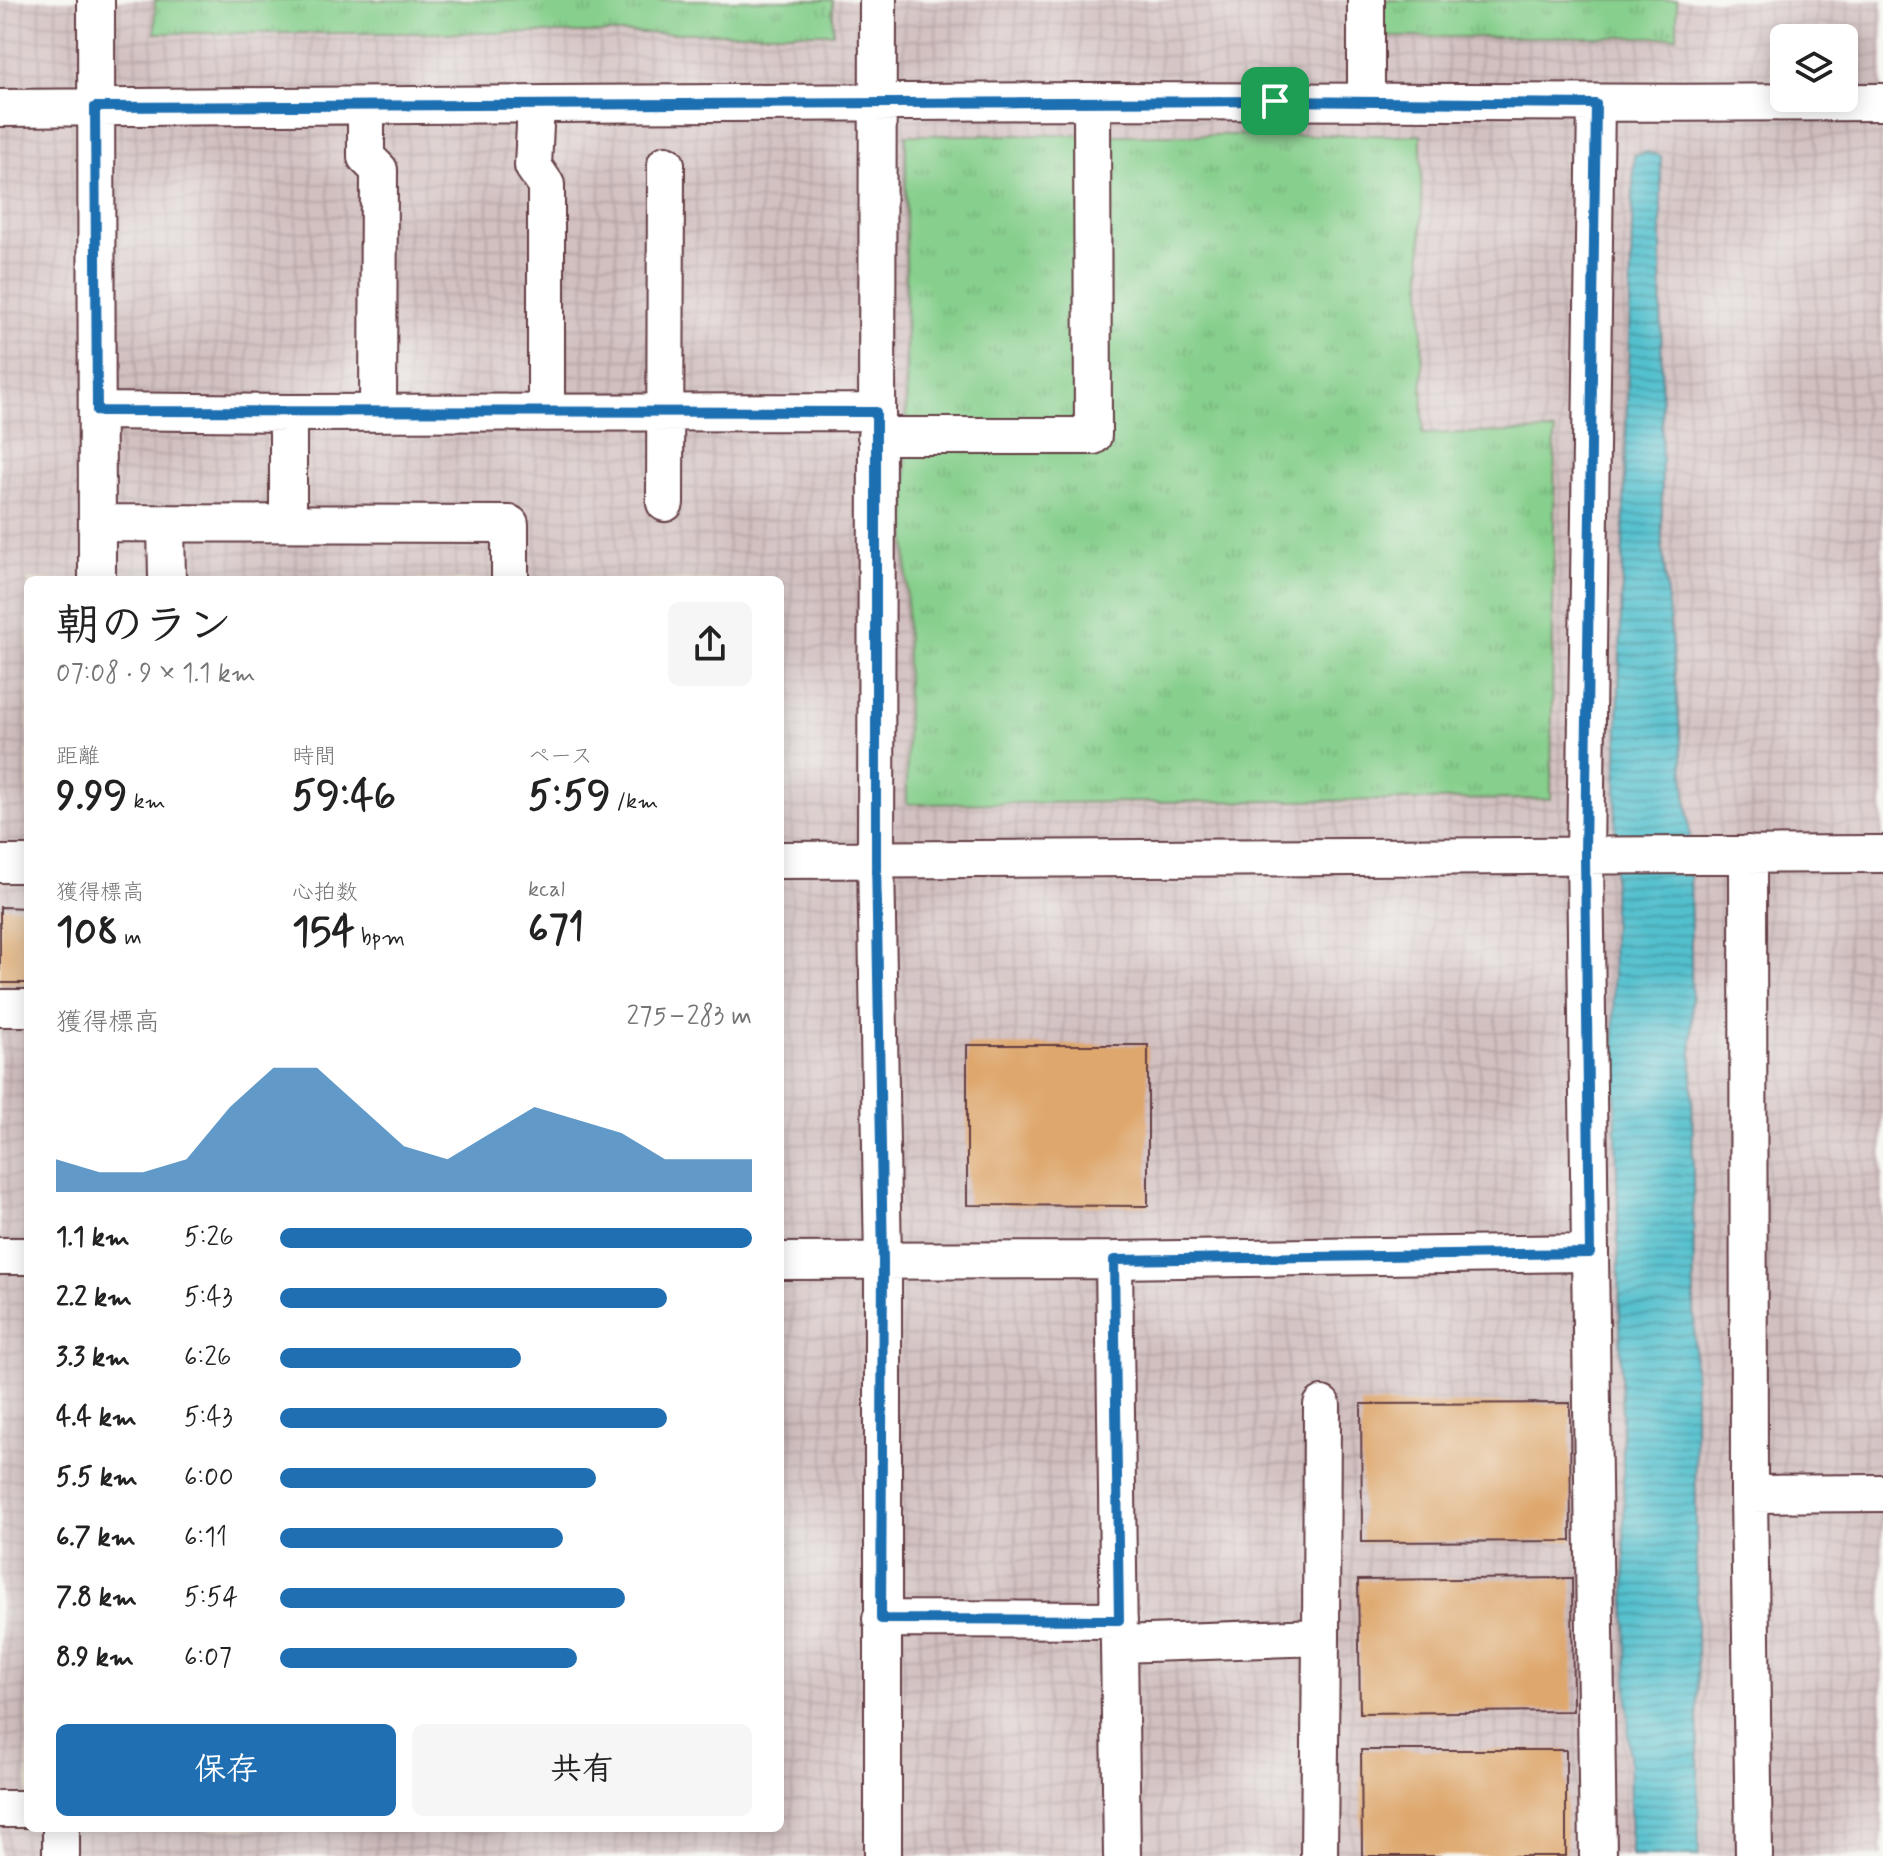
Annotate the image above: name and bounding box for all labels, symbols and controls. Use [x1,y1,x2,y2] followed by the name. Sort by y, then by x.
[1770,24,1858,112] map controls
[1770,24,1858,112] button: layers
[1241,67,1309,135] pin
[1253,79,1297,123] icon: arrive
[56,598,232,656] text: 朝のラン
[668,602,752,686] button: share
[56,657,256,691] text: 07:08 · 9 × 1.1 km
[56,743,100,771] text: 距離
[292,743,336,771] text: 時間
[528,743,593,771] text: ペース
[56,771,127,823] text: 9.99
[292,771,396,823] text: 59:46
[528,771,611,823] text: 5:59
[127,788,166,816] text: km
[611,788,658,816] text: /km
[528,876,565,904] text: kcal
[56,879,144,907] text: 獲得標高
[292,879,358,907] text: 心拍数
[528,904,584,956] text: 671
[56,907,118,959] text: 108
[292,907,355,959] text: 154
[118,924,142,952] text: m
[355,924,405,952] text: bpm
[626,1000,752,1034] text: 275–283 m
[56,1006,160,1040] text: 獲得標高
[56,1221,130,1255] text: 1.1 km
[184,1221,234,1255] text: 5:26
[56,1281,132,1315] text: 2.2 km
[184,1281,233,1315] text: 5:43
[56,1341,130,1375] text: 3.3 km
[184,1341,231,1375] text: 6:26
[56,1401,137,1435] text: 4.4 km
[184,1401,233,1435] text: 5:43
[56,1461,138,1495] text: 5.5 km
[184,1461,234,1495] text: 6:00
[56,1521,135,1555] text: 6.7 km
[184,1521,227,1555] text: 6:11
[56,1581,137,1615] text: 7.8 km
[184,1581,238,1615] text: 5:54
[56,1641,134,1675] text: 8.9 km
[184,1641,232,1675] text: 6:07
[56,1724,396,1816] button: 保存
[412,1724,752,1816] button: 共有

